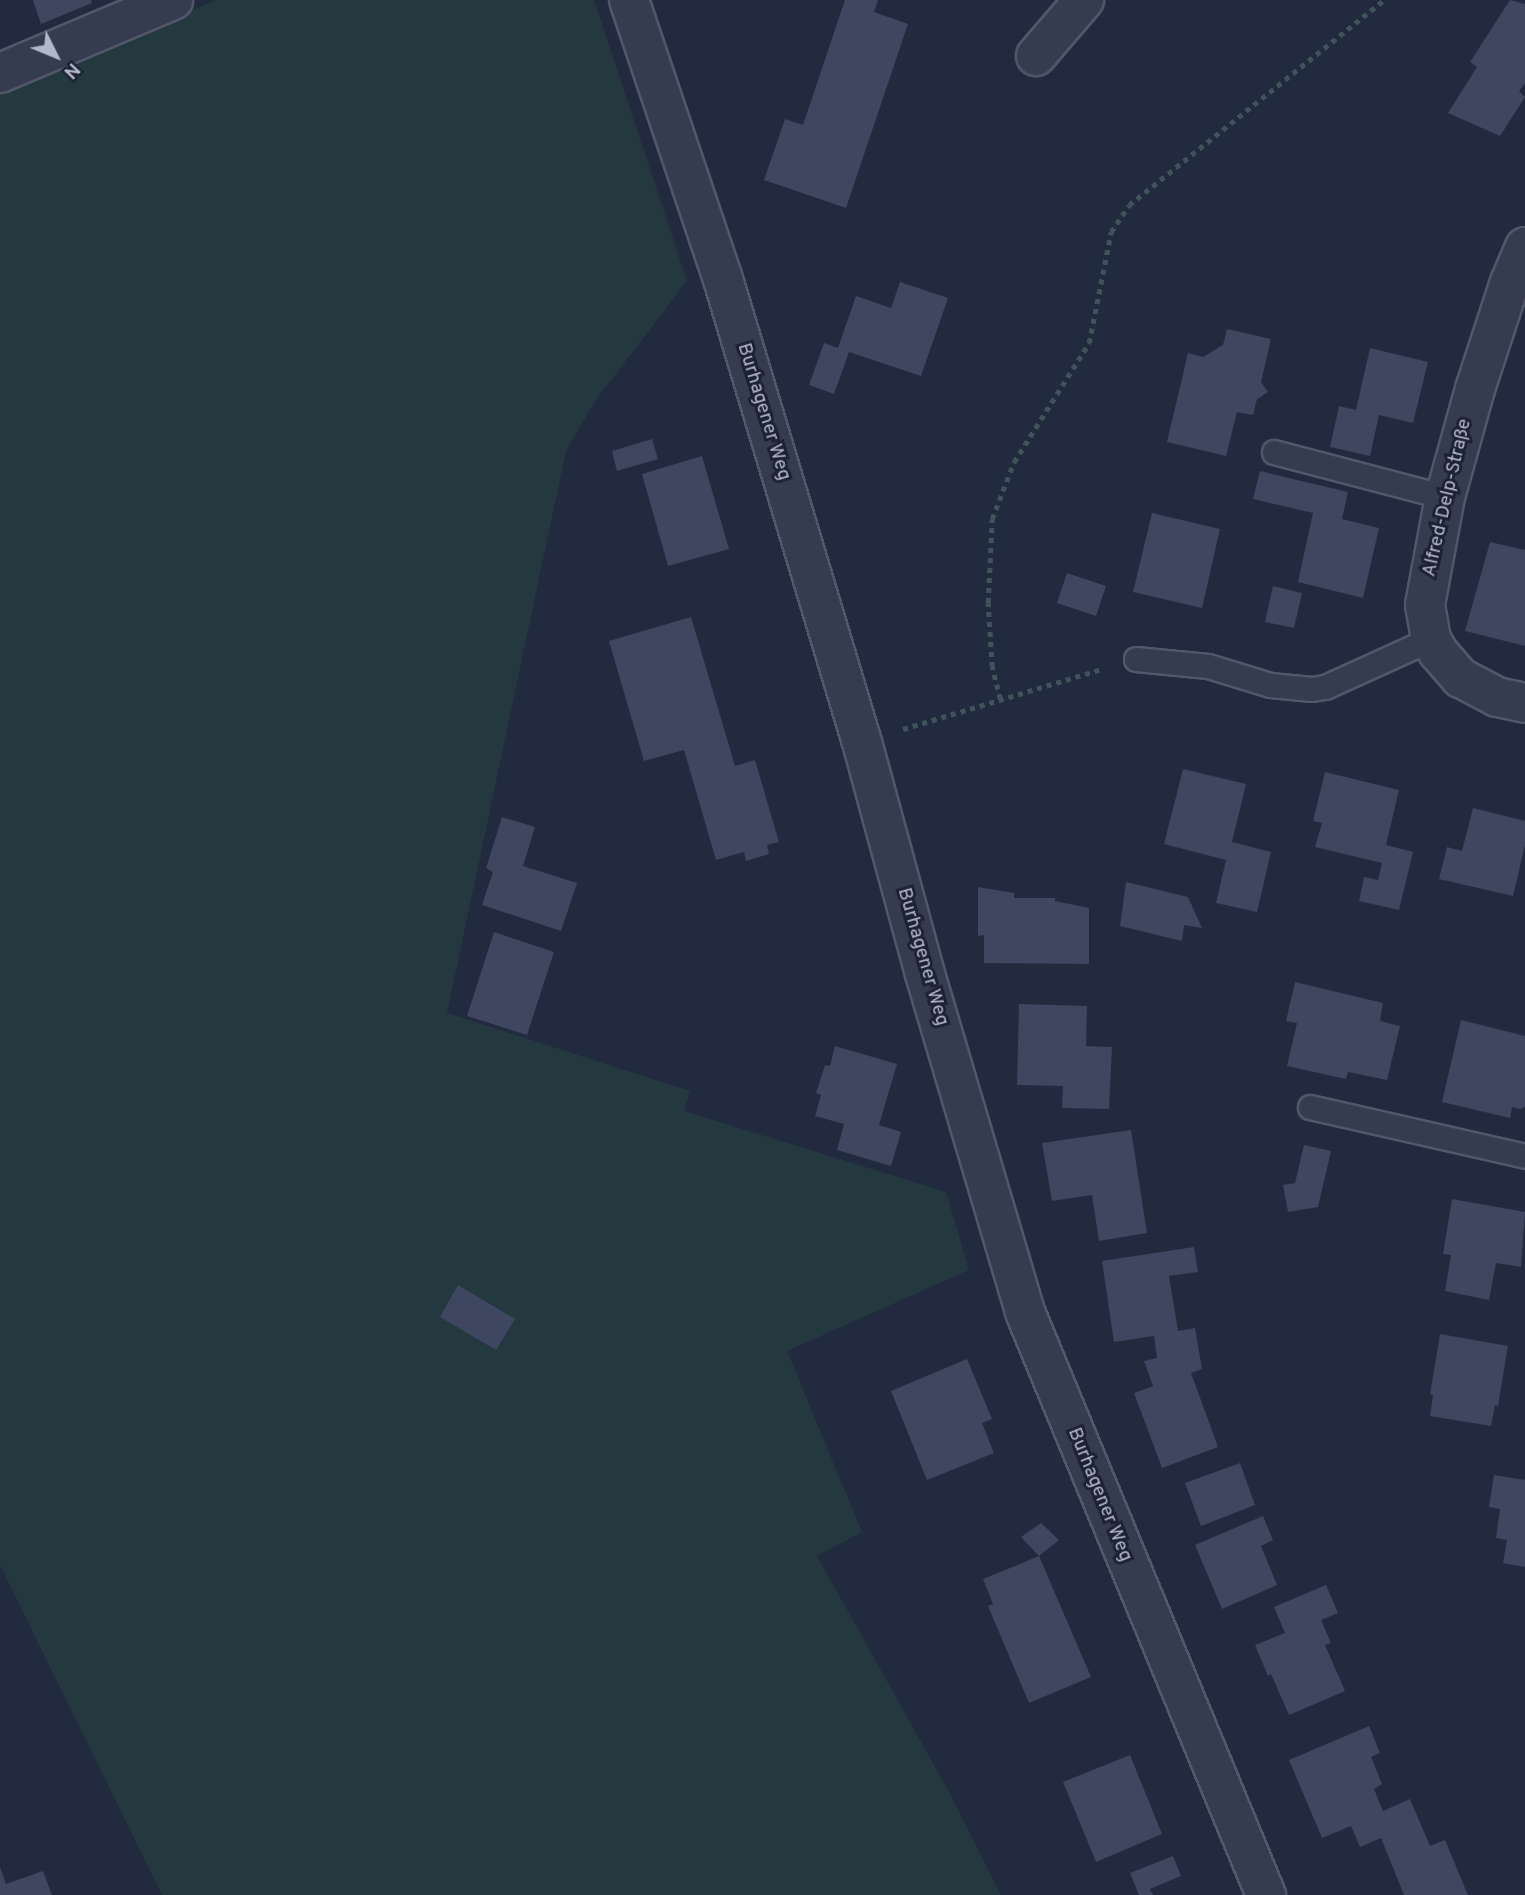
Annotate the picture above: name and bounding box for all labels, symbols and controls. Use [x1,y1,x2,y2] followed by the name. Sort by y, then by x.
[21,21,91,91] north arrow
[58,57,85,83] text: N
[731,340,795,484] street label: Burhagener Weg
[1419,417,1477,579] street label: Alfred-Delp-Straße
[891,885,953,1029] street label: Burhagener Weg
[1062,1425,1136,1565] street label: Burhagener Weg

